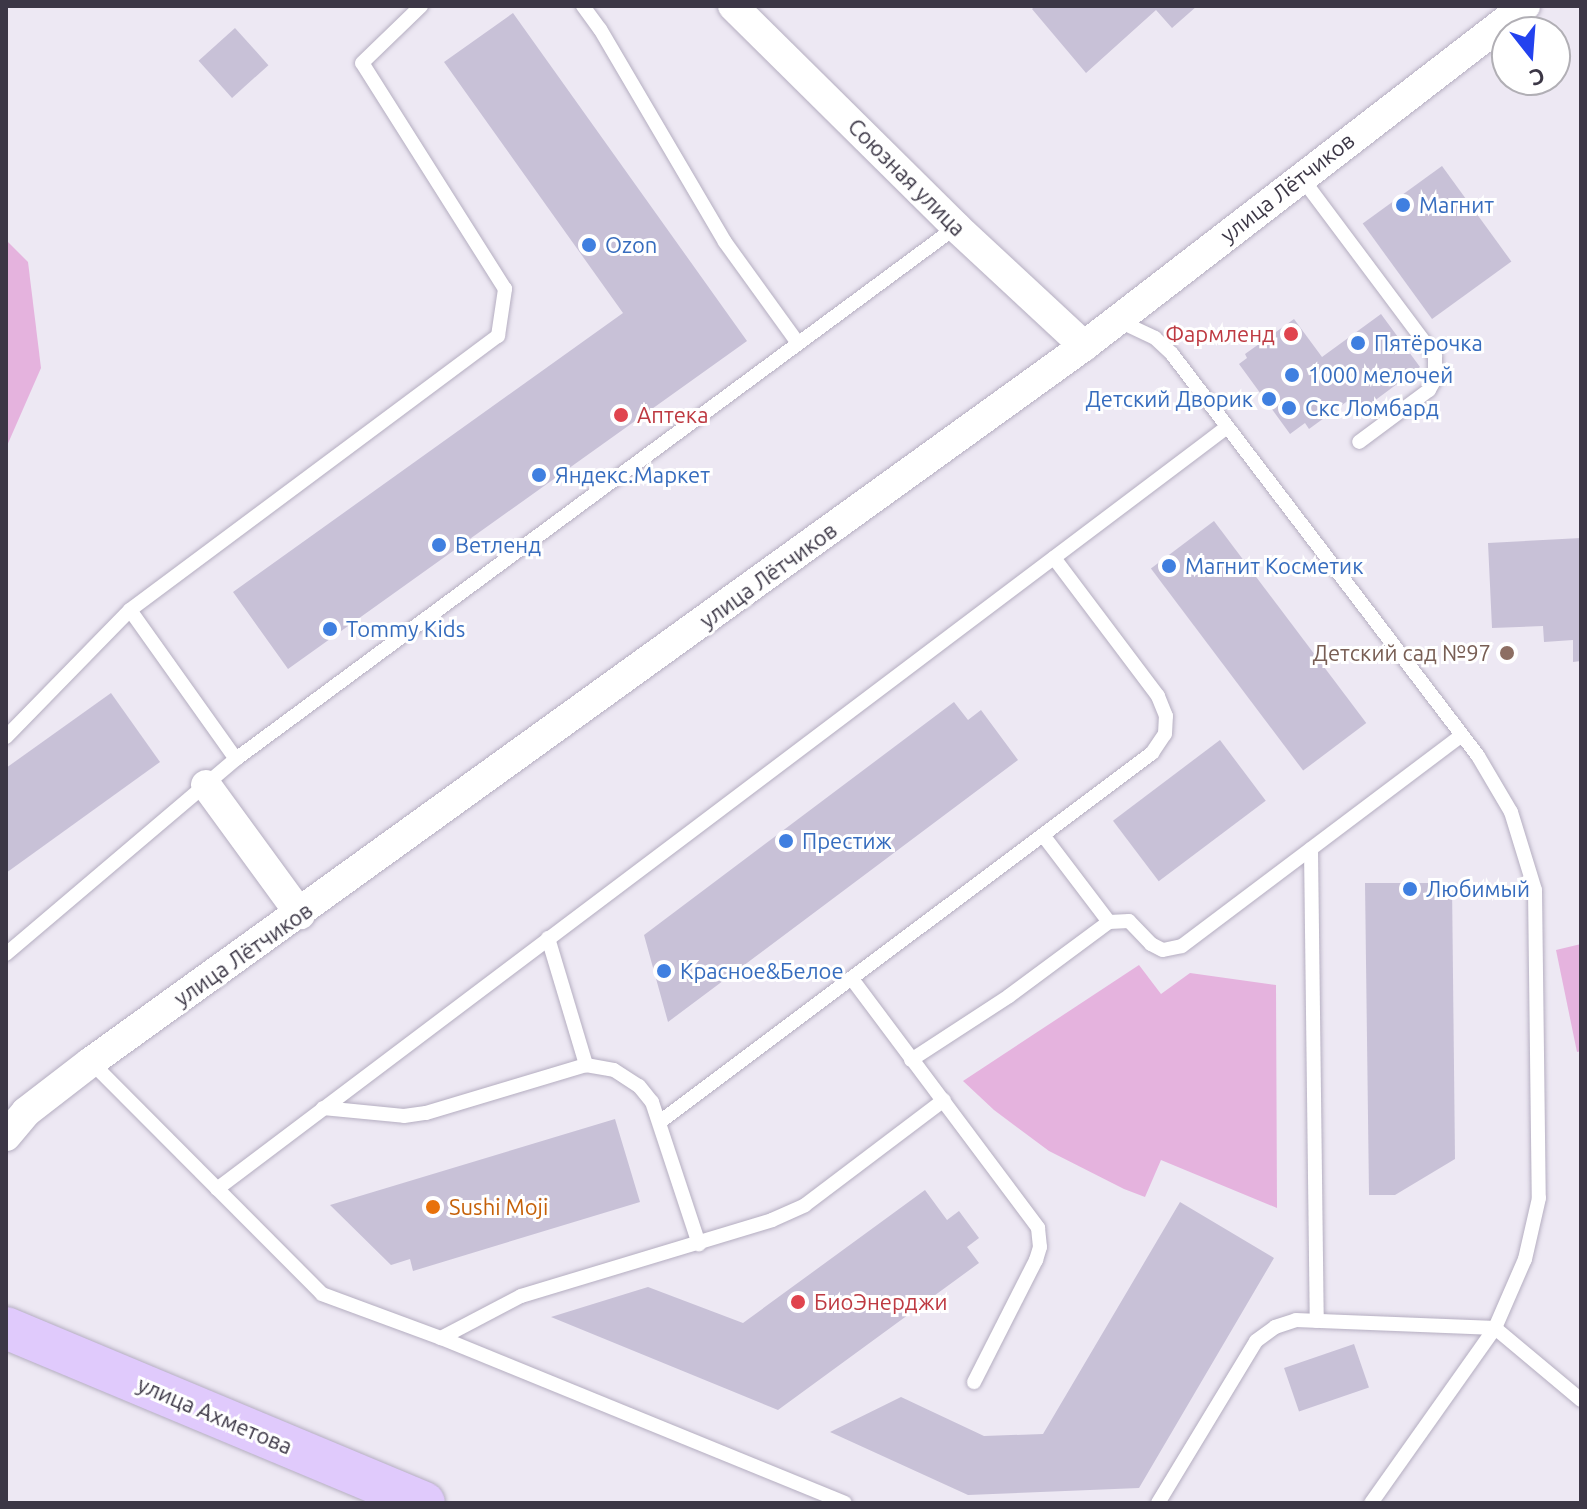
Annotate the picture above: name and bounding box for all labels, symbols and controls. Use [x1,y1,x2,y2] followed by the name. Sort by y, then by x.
[1491,16,1571,96] north arrow
[1527,64,1548,92] text: С
[843,113,971,241] street label: Союзная улица
[1215,126,1359,248] street label: улица Лётчиков
[1419,192,1494,218] place label: Магнит
[1394,196,1412,214] marker: Магнит
[605,232,657,258] place label: Ozon
[580,236,598,254] marker: Ozon
[1165,321,1275,347] place label: Фармленд
[1282,325,1300,343] marker: Фармленд
[1374,330,1483,356] place label: Пятёрочка
[1349,334,1367,352] marker: Пятёрочка
[1308,362,1453,388] place label: 1000 мелочей
[1283,366,1301,384] marker: 1000 мелочей
[1086,386,1253,412] place label: Детский Дворик
[1260,390,1278,408] marker: Детский Дворик
[1305,395,1439,421] place label: Скс Ломбард
[1280,399,1298,417] marker: Скс Ломбард
[637,402,708,428] place label: Аптека
[612,406,630,424] marker: Аптека
[555,462,710,488] place label: Яндекс.Маркет
[530,466,548,484] marker: Яндекс.Маркет
[694,516,842,634] street label: улица Лётчиков
[455,532,541,558] place label: Ветленд
[430,536,448,554] marker: Ветленд
[1185,553,1363,579] place label: Магнит Косметик
[1160,557,1178,575] marker: Магнит Косметик
[346,616,465,642] place label: Tommy Kids
[321,620,339,638] marker: Tommy Kids
[1313,640,1491,666] place label: Детский сад №97
[1498,644,1516,662] marker: Детский сад №97
[802,828,892,854] place label: Престиж
[777,832,795,850] marker: Престиж
[1426,876,1530,902] place label: Любимый
[1401,880,1419,898] marker: Любимый
[169,896,317,1012] street label: улица Лётчиков
[680,958,844,984] place label: Красное&Белое
[655,962,673,980] marker: Красное&Белое
[449,1194,548,1220] place label: Sushi Moji
[424,1198,442,1216] marker: Sushi Moji
[814,1289,947,1315] place label: БиоЭнерджи
[789,1293,807,1311] marker: БиоЭнерджи
[134,1371,296,1459] street label: улица Ахметова

